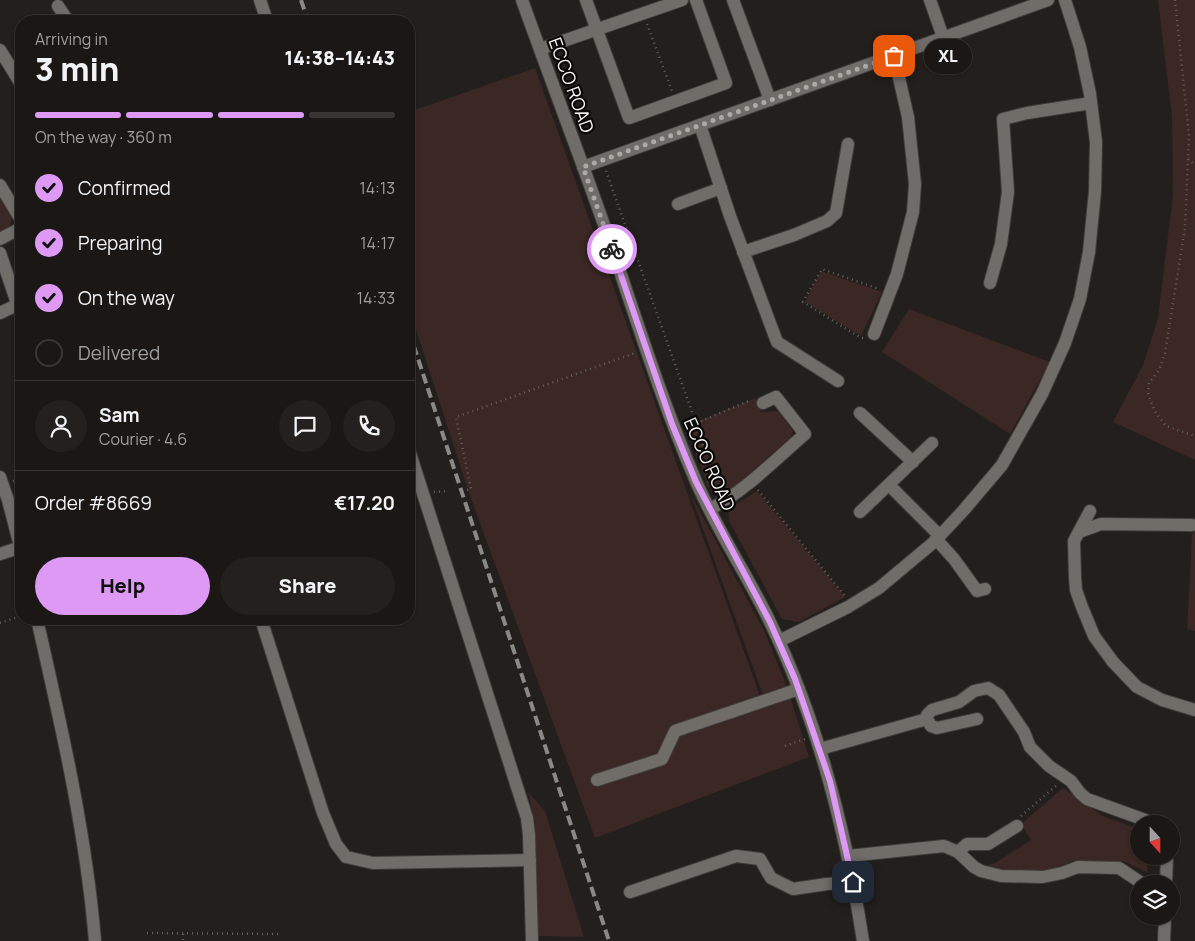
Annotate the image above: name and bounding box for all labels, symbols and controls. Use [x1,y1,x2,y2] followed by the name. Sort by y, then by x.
[35,28,108,50] text: Arriving in
[544,34,600,136] street label: ECCO ROAD
[873,35,915,77] pin
[924,38,972,74] callout: XL
[880,42,908,70] icon: bag
[285,45,395,71] text: 14:38–14:43
[938,45,958,67] text: XL
[35,47,119,91] text: 3 min
[35,126,172,148] text: On the way · 360 m
[35,174,63,202] icon: check
[78,175,171,201] text: Confirmed
[359,177,395,199] text: 14:13
[587,224,637,274] courier
[35,229,63,257] icon: check
[78,230,163,256] text: Preparing
[360,232,395,254] text: 14:17
[598,235,626,263] icon: bike
[35,284,63,312] icon: check
[78,285,175,311] text: On the way
[357,287,395,309] text: 14:33
[78,340,160,366] text: Delivered
[35,400,87,452] button: person
[279,400,331,452] button: chat
[343,400,395,452] button: phone
[99,402,140,428] text: Sam
[679,414,741,514] street label: ECCO ROAD
[99,428,187,450] text: Courier · 4.6
[35,490,152,516] text: Order #8669
[334,490,395,516] text: €17.20
[35,557,210,615] button: Help
[220,557,395,615] button: Share
[1130,815,1180,865] north arrow
[1130,815,1180,925] map controls
[832,861,874,903] pin
[839,868,867,896] icon: home
[1130,875,1180,925] button: layers

